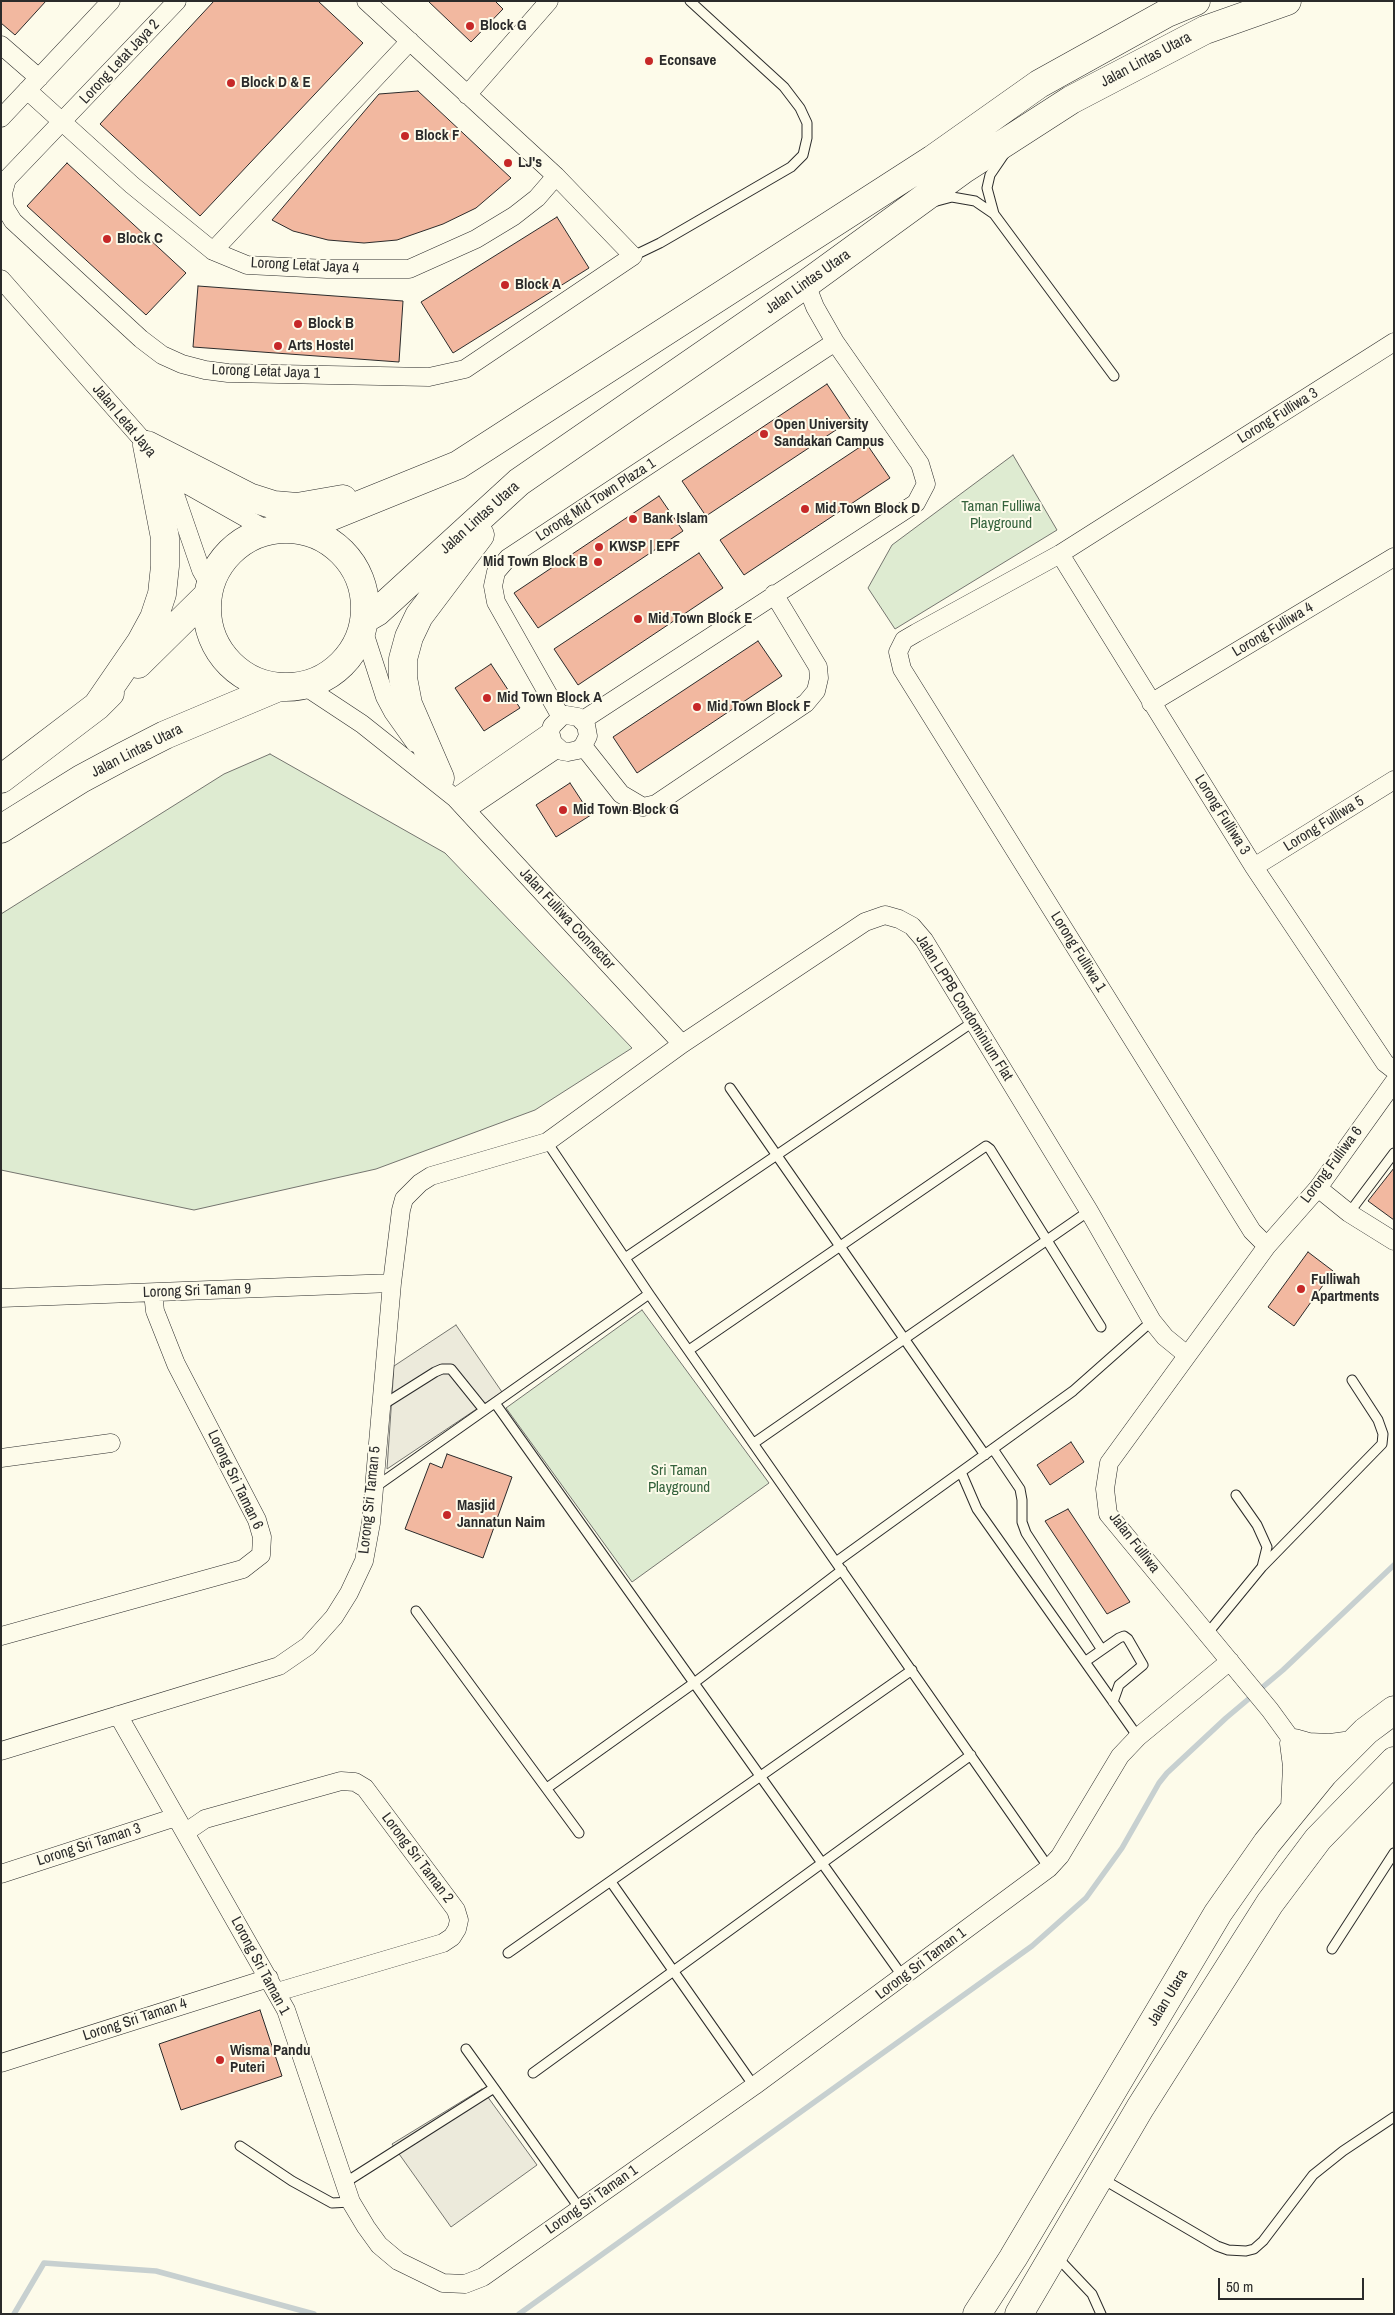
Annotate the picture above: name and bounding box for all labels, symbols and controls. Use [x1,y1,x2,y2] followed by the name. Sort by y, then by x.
[76,16,164,108] street label: Lorong Letat Jaya 2
[480,17,526,35] place label: Block G
[464,20,476,32] marker: Block G
[1098,29,1194,91] street label: Jalan Lintas Utara
[659,52,716,70] place label: Econsave
[643,55,655,67] marker: Econsave
[241,74,311,92] place label: Block D & E
[225,77,237,89] marker: Block D & E
[415,127,459,145] place label: Block F
[399,130,411,142] marker: Block F
[518,154,542,172] place label: LJ's
[502,157,514,169] marker: LJ's
[117,230,163,248] place label: Block C
[101,233,113,245] marker: Block C
[762,246,854,318] street label: Jalan Lintas Utara
[250,254,360,278] street label: Lorong Letat Jaya 4
[515,276,561,294] place label: Block A
[499,279,511,291] marker: Block A
[308,315,354,333] place label: Block B
[292,318,304,330] marker: Block B
[288,337,354,355] place label: Arts Hostel
[272,340,284,352] marker: Arts Hostel
[211,361,321,383] street label: Lorong Letat Jaya 1
[88,381,160,461] street label: Jalan Letat Jaya
[1235,384,1321,448] street label: Lorong Fulliwa 3
[774,416,884,451] place label: Open University Sandakan Campus
[758,428,770,440] marker: Open University Sandakan Campus
[533,455,659,545] street label: Lorong Mid Town Plaza 1
[437,478,523,558] street label: Jalan Lintas Utara
[961,498,1041,533] park label: Taman Fulliwa Playground
[815,500,920,518] place label: Mid Town Block D
[799,503,811,515] marker: Mid Town Block D
[643,510,708,528] place label: Bank Islam
[627,513,639,525] marker: Bank Islam
[609,538,680,556] place label: KWSP | EPF
[593,541,605,553] marker: KWSP | EPF
[483,553,588,571] place label: Mid Town Block B
[592,556,604,568] marker: Mid Town Block B
[1229,599,1317,661] street label: Lorong Fulliwa 4
[648,610,752,628] place label: Mid Town Block E
[632,613,644,625] marker: Mid Town Block E
[497,689,602,707] place label: Mid Town Block A
[481,692,493,704] marker: Mid Town Block A
[707,698,811,716] place label: Mid Town Block F
[691,701,703,713] marker: Mid Town Block F
[88,720,186,782] street label: Jalan Lintas Utara
[1190,772,1254,858] street label: Lorong Fulliwa 3
[1281,792,1367,856] street label: Lorong Fulliwa 5
[573,801,679,819] place label: Mid Town Block G
[557,804,569,816] marker: Mid Town Block G
[515,865,619,973] street label: Jalan Fulliwa Connector
[1046,909,1110,995] street label: Lorong Fulliwa 1
[912,932,1016,1084] street label: Jalan LPPB Condominium Flat
[1297,1123,1367,1207] street label: Lorong Fulliwa 6
[1311,1271,1379,1306] place label: Fulliwah Apartments
[143,1280,251,1302] street label: Lorong Sri Taman 9
[1295,1283,1307,1295] marker: Fulliwah Apartments
[203,1427,267,1533] street label: Lorong Sri Taman 6
[355,1445,385,1555] street label: Lorong Sri Taman 5
[648,1462,710,1497] park label: Sri Taman Playground
[457,1497,545,1532] place label: Masjid Jannatun Naim
[441,1509,453,1521] marker: Masjid Jannatun Naim
[1105,1509,1163,1577] street label: Jalan Fulliwa
[377,1809,457,1907] street label: Lorong Sri Taman 2
[35,1820,143,1870] street label: Lorong Sri Taman 3
[227,1914,293,2018] street label: Lorong Sri Taman 1
[872,1924,970,2004] street label: Lorong Sri Taman 1
[1144,1966,1192,2030] street label: Jalan Utara
[81,1995,189,2045] street label: Lorong Sri Taman 4
[230,2042,311,2077] place label: Wisma Pandu Puteri
[214,2054,226,2066] marker: Wisma Pandu Puteri
[542,2162,642,2238] street label: Lorong Sri Taman 1
[1220,2268,1366,2300] scale bar
[1226,2276,1253,2297] text: 50 m

